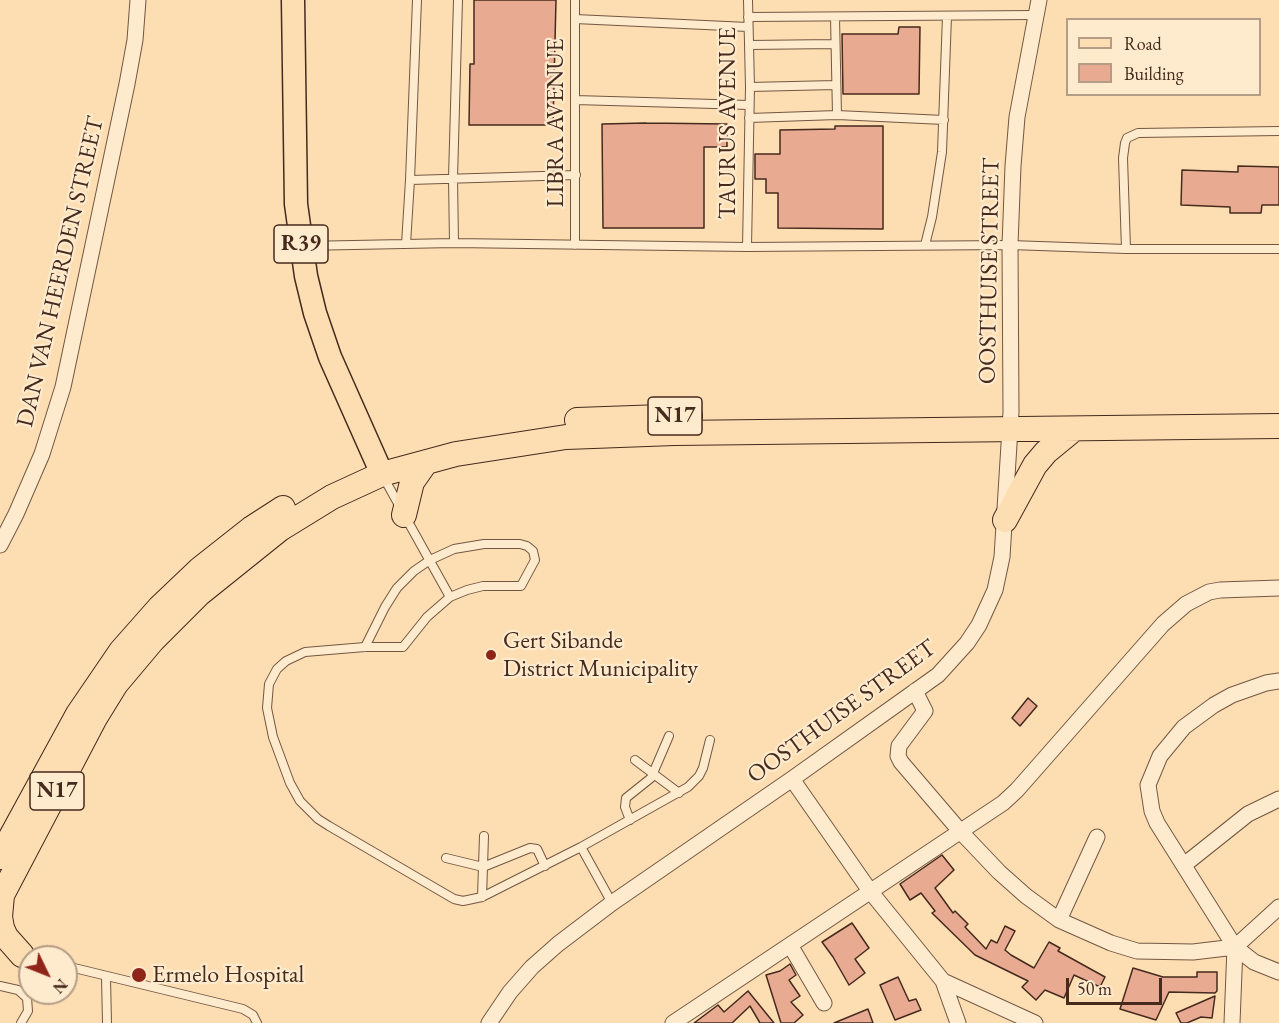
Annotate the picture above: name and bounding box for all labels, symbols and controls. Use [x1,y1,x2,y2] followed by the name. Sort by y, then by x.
[1066,18,1261,96] legend
[714,27,742,219] street label: TAURUS AVENUE
[1124,32,1162,55] text: Road
[542,39,570,207] street label: LIBRA AVENUE
[1124,62,1184,85] text: Building
[11,114,111,430] street label: DAN VAN HEERDEN STREET
[974,158,1006,384] street label: OOSTHUISE STREET
[274,225,328,263] road number: R39
[648,397,702,435] road number: N17
[503,627,698,683] place label: Gert Sibande District Municipality
[742,634,942,790] street label: OOSTHUISE STREET
[484,648,498,662] marker: Gert Sibande District Municipality
[30,772,84,810] road number: N17
[18,945,78,1005] north arrow
[152,961,304,989] place label: Ermelo Hospital
[130,966,148,984] marker: Ermelo Hospital
[1069,966,1165,1004] scale bar
[48,974,72,998] text: N
[1077,977,1112,1000] text: 50 m

